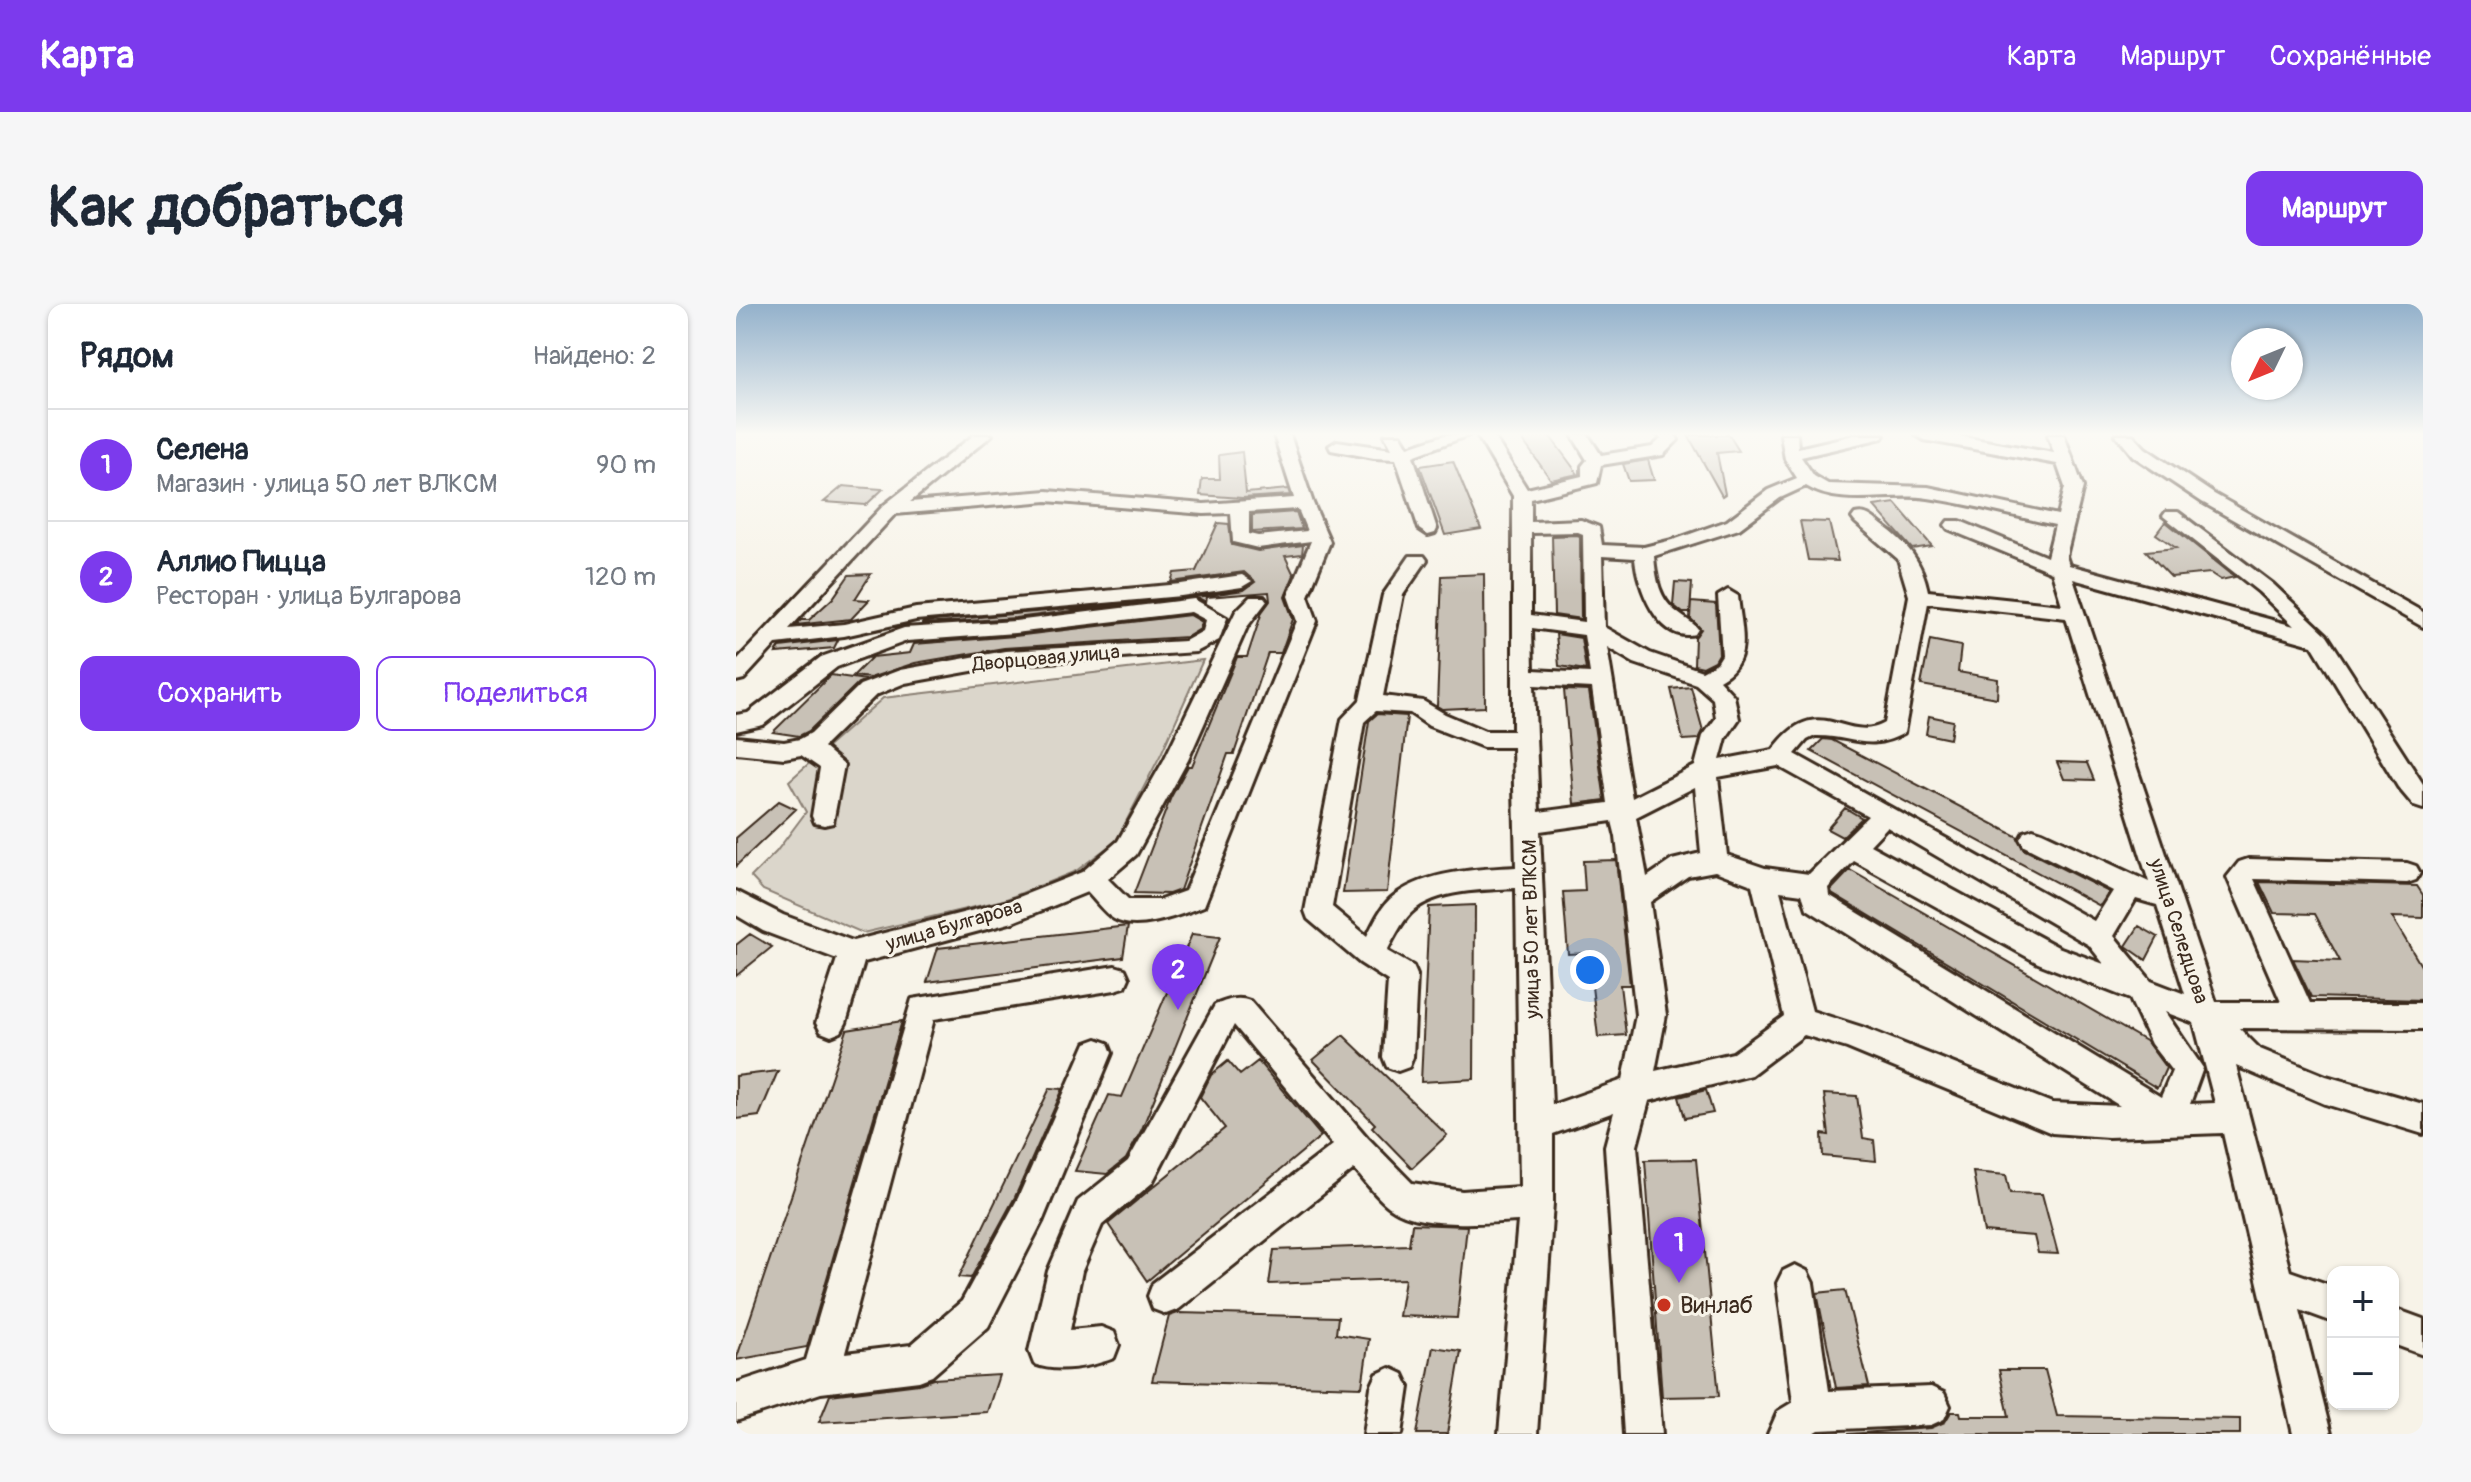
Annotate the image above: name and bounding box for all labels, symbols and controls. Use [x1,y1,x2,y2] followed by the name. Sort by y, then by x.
[40,32,134,80] text: Карта
[2007,39,2076,74] text: Карта
[2120,39,2226,74] text: Маршрут
[2270,39,2431,74] text: Сохранённые
[2246,171,2423,246] button: Маршрут
[48,174,404,243] text: Как добраться
[2231,328,2303,400] north arrow
[80,335,174,378] text: Рядом
[532,340,656,372] text: Найдено: 2
[156,431,249,468] text: Селена
[101,449,111,481] text: 1
[596,449,656,481] text: 90 m
[156,468,498,500] text: Магазин · улица 50 лет ВЛКСМ
[156,543,326,580] text: Аллио Пицца
[99,561,113,593] text: 2
[585,561,656,593] text: 120 m
[156,580,461,612] text: Ресторан · улица Булгарова
[970,639,1121,677] street label: Дворцовая улица
[80,656,360,731] button: Сохранить
[376,656,656,731] button: Поделиться
[1517,839,1545,1020] street label: улица 50 лет ВЛКСМ
[2143,854,2214,1007] street label: улица Селедцова
[882,894,1025,957] street label: улица Булгарова
[1152,944,1204,1010] pin: 2
[1570,950,1610,990] your location
[1653,1217,1705,1283] pin: 1
[2327,1266,2399,1410] map controls
[2327,1266,2399,1338] button: +
[1680,1291,1753,1320] place label: Винлаб
[1655,1296,1673,1314] marker: Винлаб
[2327,1338,2399,1410] button: −

